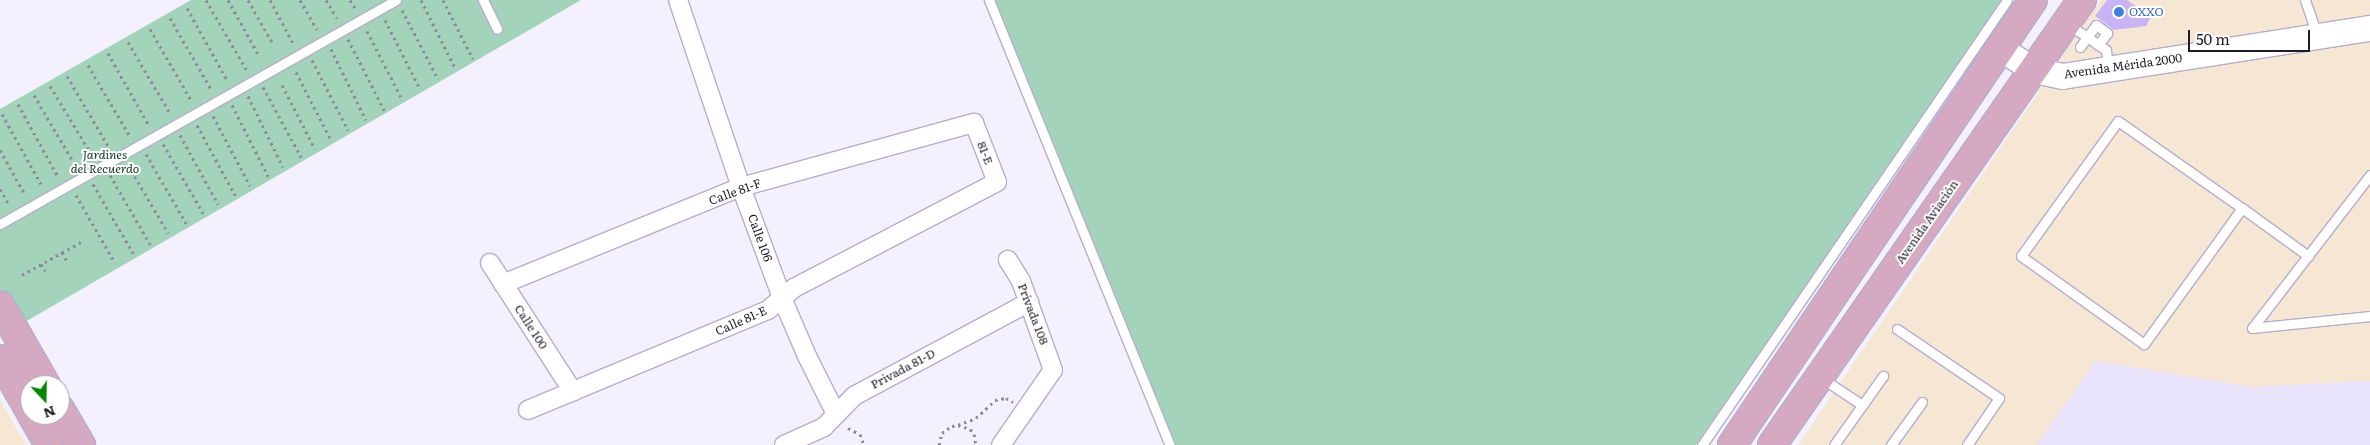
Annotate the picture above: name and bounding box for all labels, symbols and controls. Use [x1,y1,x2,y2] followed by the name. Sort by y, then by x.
[2129,5,2164,19] place label: OXXO
[2113,6,2125,18] marker: OXXO
[2190,20,2312,52] scale bar
[2196,27,2230,50] text: 50 m
[2063,51,2183,81] street label: Avenida Mérida 2000
[974,140,996,166] street label: 81-E
[71,148,139,176] park label: Jardines del Recuerdo
[707,176,763,208] street label: Calle 81-F
[1893,177,1961,267] street label: Avenida Aviación
[745,212,775,264] street label: Calle 106
[1015,281,1051,347] street label: Privada 108
[511,302,551,352] street label: Calle 100
[713,303,769,339] street label: Calle 81-E
[868,346,938,392] street label: Privada 81-D
[20,375,70,425] north arrow
[41,402,59,425] text: N

